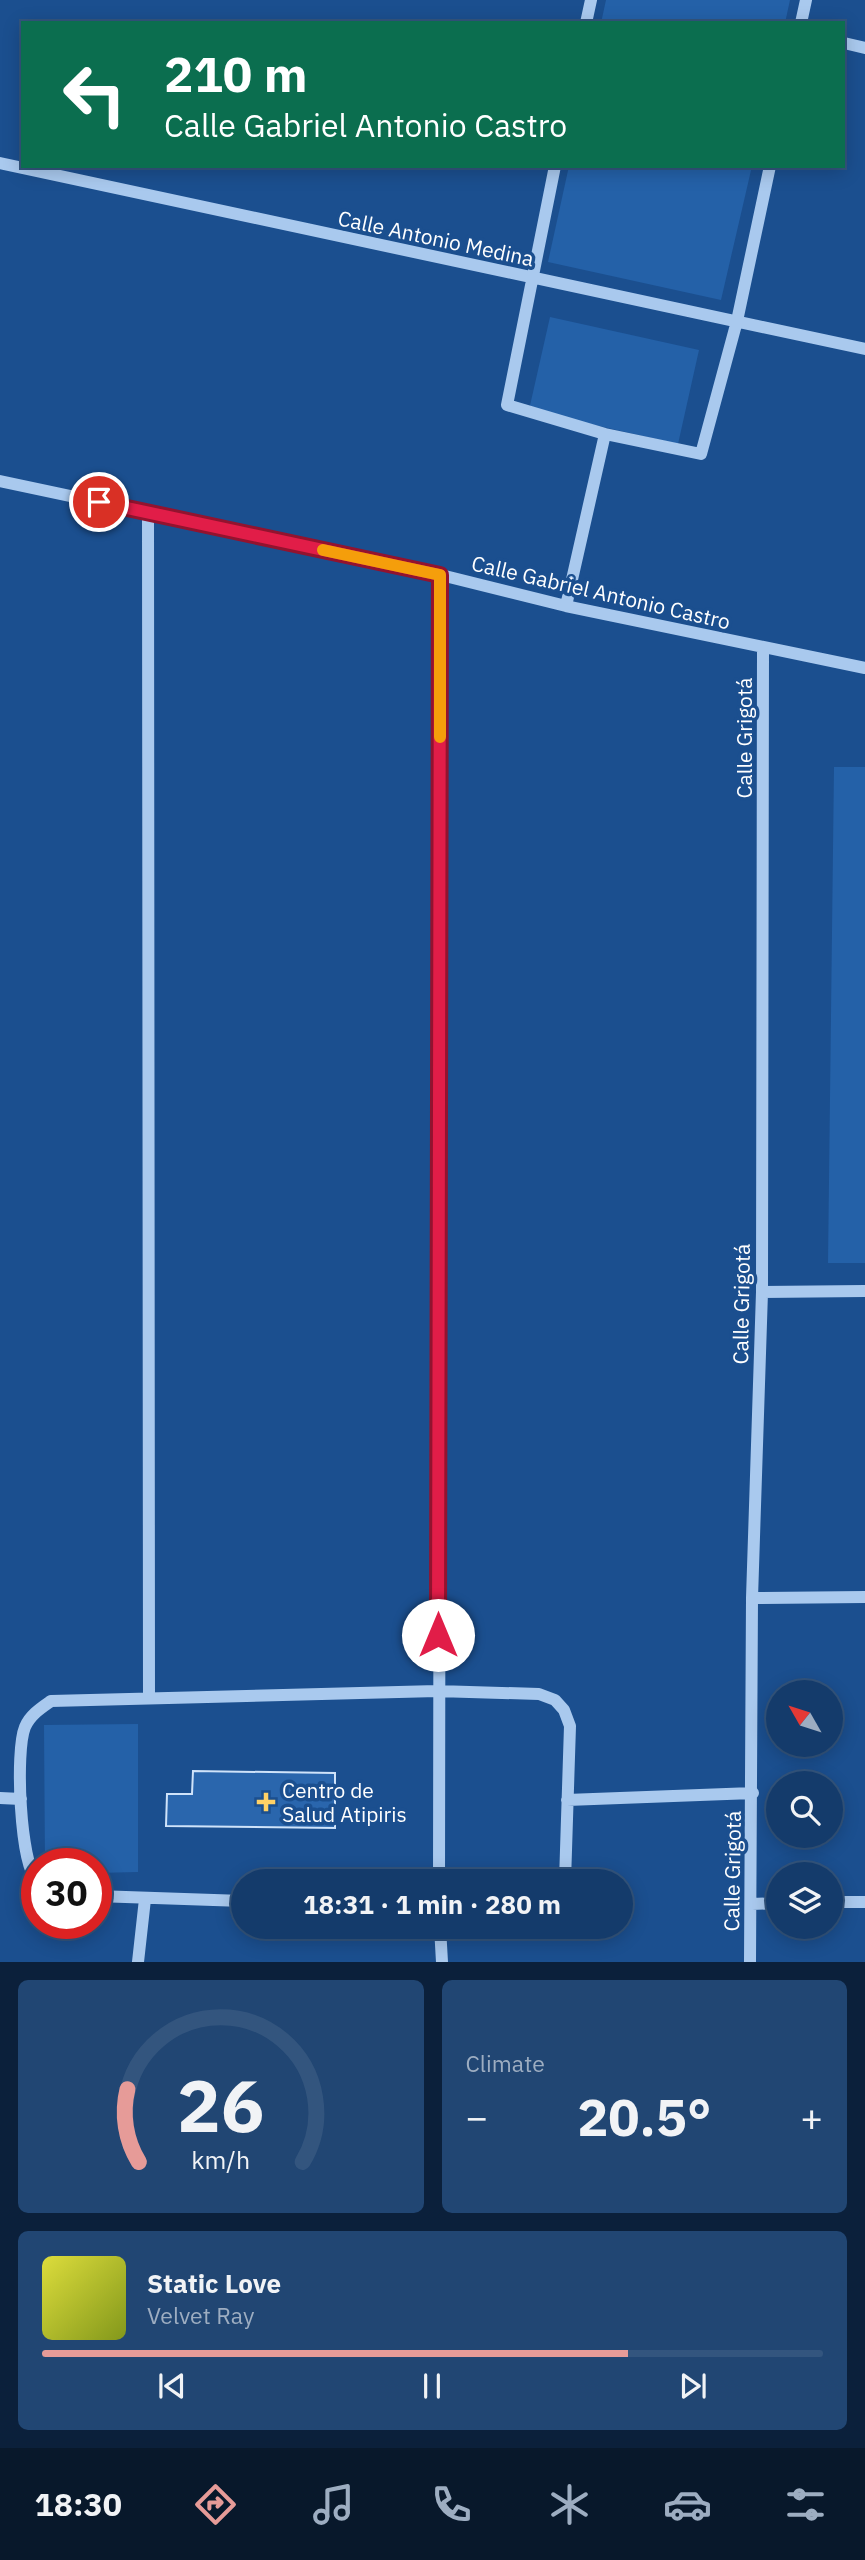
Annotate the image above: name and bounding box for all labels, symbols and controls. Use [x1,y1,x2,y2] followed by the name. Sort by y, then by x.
[164,42,308,105] text: 210 m
[49,49,140,140] icon: left
[164,104,567,146] text: Calle Gabriel Antonio Castro
[335,204,537,272] street label: Calle Antonio Medina
[69,472,129,532] pin
[80,483,118,521] icon: arrive
[469,549,733,635] street label: Calle Gabriel Antonio Castro
[730,678,758,798] street label: Calle Grigotá
[726,1243,756,1365] street label: Calle Grigotá
[401,1598,475,1672] position arrow
[766,1680,844,1757] north arrow
[766,1680,843,1939] map controls
[766,1771,843,1848] button: search
[282,1776,407,1828] place label: Centro de Salud Atipiris
[256,1792,276,1812] marker: Centro de Salud Atipiris
[717,1810,747,1932] street label: Calle Grigotá
[21,1848,112,1939] speed limit sign: 30
[766,1862,843,1939] button: layers
[303,1887,561,1921] text: 18:31 · 1 min · 280 m
[466,2048,545,2078] text: Climate
[177,2058,264,2153] text: 26
[577,2083,711,2150] text: 20.5°
[466,2092,488,2141] text: −
[800,2092,823,2141] text: +
[191,2143,250,2176] text: km/h
[147,2266,281,2300] text: Static Love
[147,2300,254,2330] text: Velvet Ray
[153,2367,191,2405] icon: previous
[413,2367,451,2405] icon: pause
[674,2367,712,2405] icon: next
[191,2480,240,2529] icon: directions
[309,2480,358,2529] icon: music
[427,2480,476,2529] icon: phone
[545,2480,594,2529] icon: climate
[663,2480,712,2529] icon: car
[781,2480,830,2529] icon: filters
[35,2483,122,2525] text: 18:30

